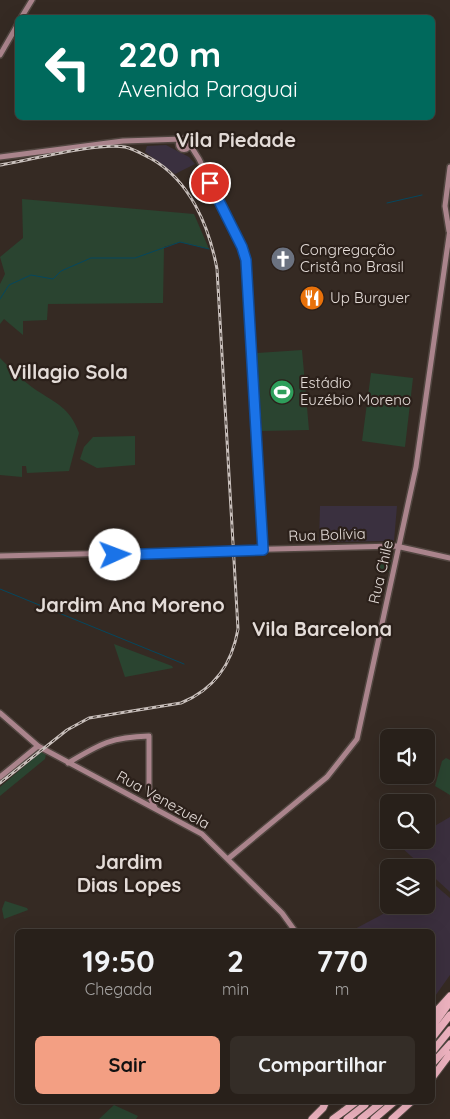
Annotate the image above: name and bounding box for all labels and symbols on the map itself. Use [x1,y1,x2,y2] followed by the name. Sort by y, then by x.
[176,127,296,152] district label: Vila Piedade
[189,162,231,204] pin
[300,240,404,276] place label: Congregação Cristâ no Brasil
[270,246,296,272] church icon: Congregação Cristâ no Brasil
[299,285,325,311] restaurant icon: Up Burguer
[330,288,410,307] place label: Up Burguer
[8,359,128,384] district label: Villagio Sola
[300,373,411,409] place label: Estádio Euzébio Moreno
[269,379,295,405] sports icon: Estádio Euzébio Moreno
[288,524,366,545] street label: Rua Bolívia
[88,528,140,580] position arrow
[364,538,397,606] street label: Rua Chile
[35,592,225,617] district label: Jardim Ana Moreno
[252,616,392,641] district label: Vila Barcelona
[113,766,213,833] street label: Rua Venezuela
[77,849,181,897] district label: Jardim Dias Lopes

